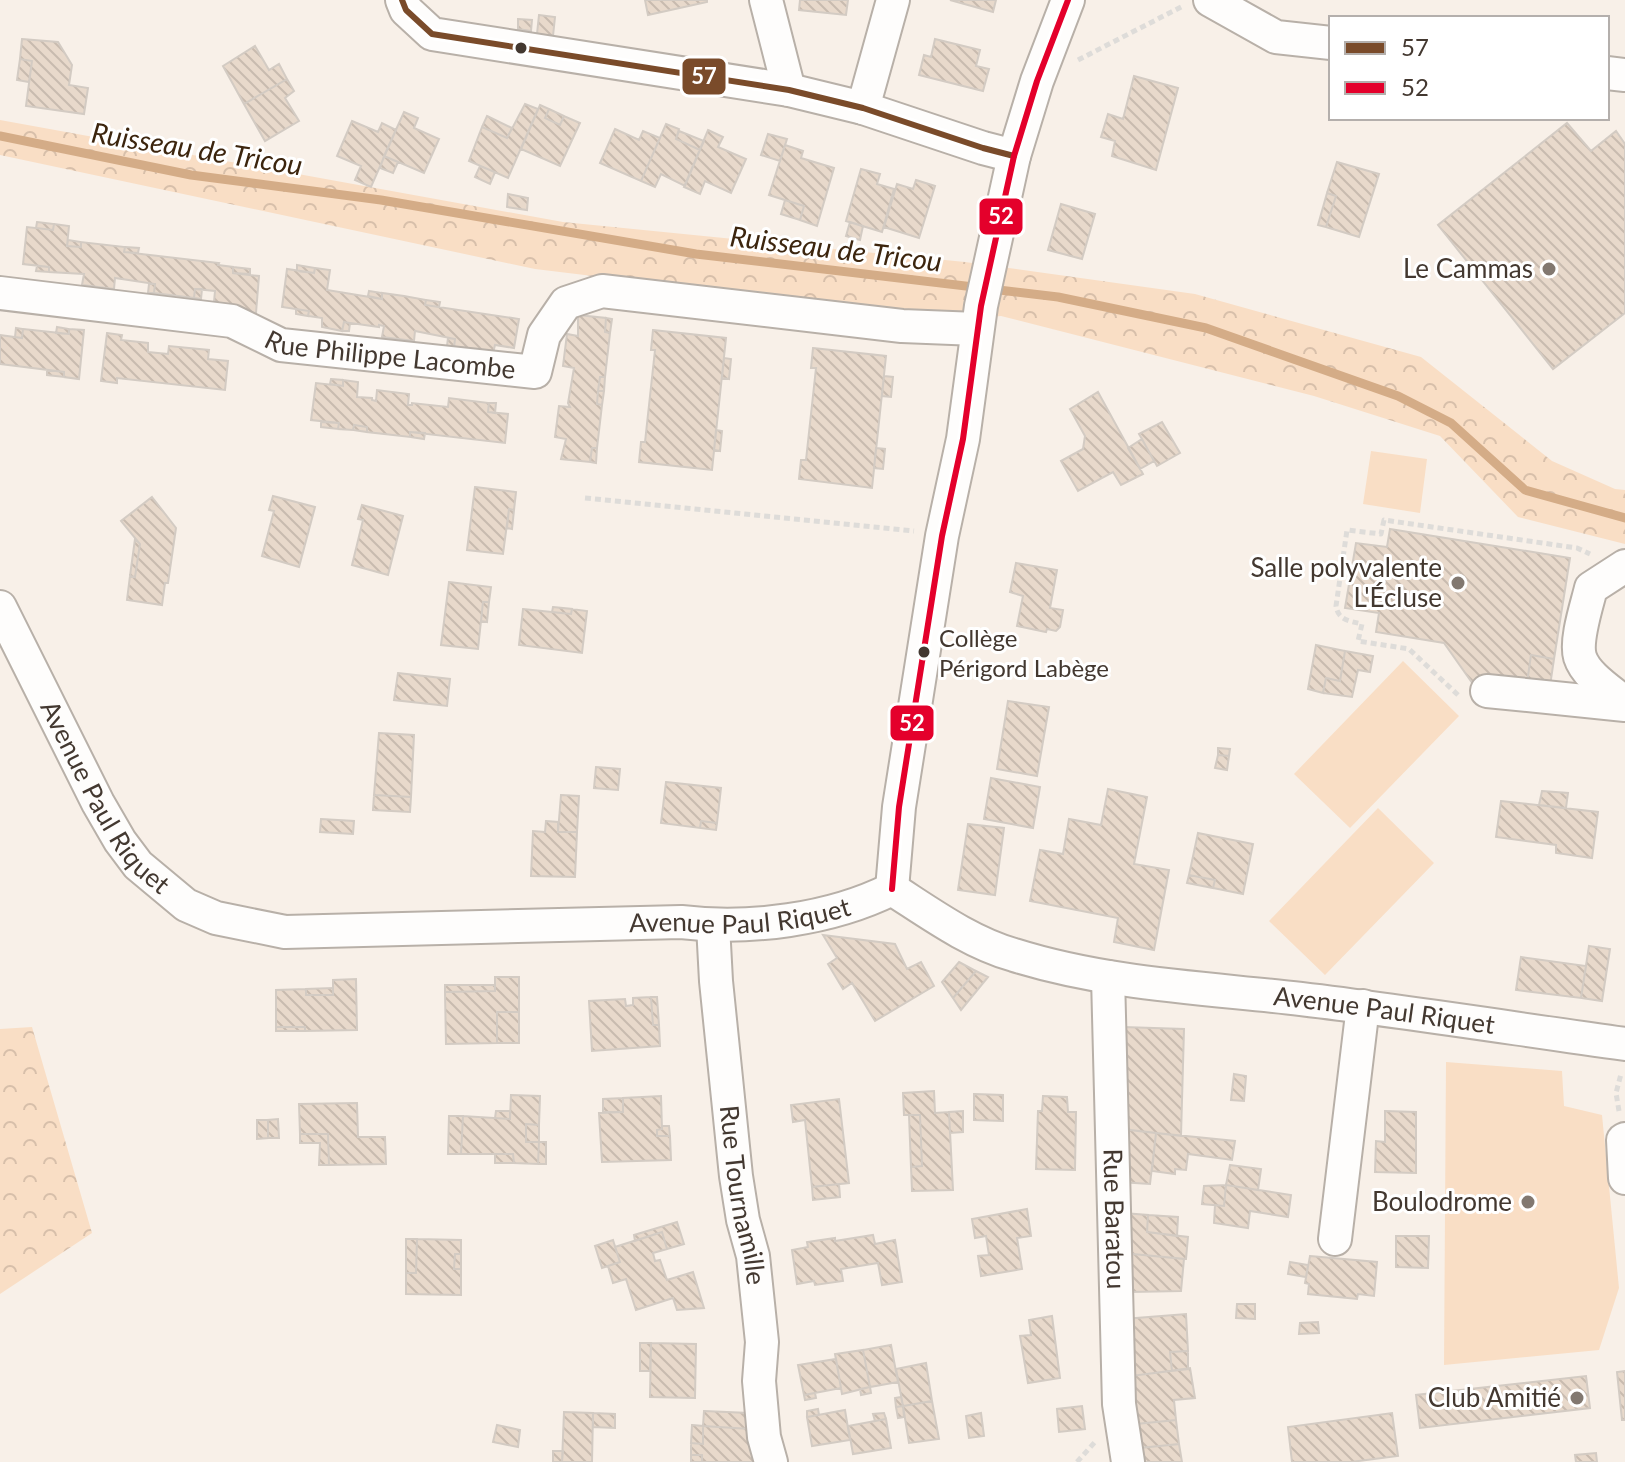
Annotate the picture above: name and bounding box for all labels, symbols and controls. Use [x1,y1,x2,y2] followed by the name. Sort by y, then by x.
[1329,16,1609,120] legend
[1401,32,1429,61] text: 57
[513,40,529,56] unlabelled marker
[681,57,727,96] line badge: 57
[691,62,717,89] text: 57
[1401,72,1429,101] text: 52
[89,115,305,181] water label: Ruisseau de Tricou
[978,197,1024,236] line badge: 52
[988,202,1014,229] text: 52
[728,218,944,278] water label: Ruisseau de Tricou
[1403,252,1533,284] place label: Le Cammas
[1540,260,1558,278] marker: Le Cammas
[260,323,517,385] street label: Rue Philippe Lacombe
[1250,551,1442,613] place label: Salle polyvalente L'Écluse
[1449,574,1467,592] marker: Salle polyvalente L'Écluse
[939,623,1109,682] place label: Collège Périgord Labège
[916,644,932,660] marker: Collège Périgord Labège
[34,695,177,900] street label: Avenue Paul Riquet
[889,704,935,742] line badge: 52
[899,709,925,736] text: 52
[629,890,855,940] street label: Avenue Paul Riquet
[1272,979,1497,1040] street label: Avenue Paul Riquet
[714,1104,773,1286] street label: Rue Tournamille
[1097,1148,1133,1290] street label: Rue Baratou
[1372,1185,1512,1217] place label: Boulodrome
[1519,1193,1537,1211] marker: Boulodrome
[1428,1381,1561,1413] place label: Club Amitié
[1568,1389,1586,1407] marker: Club Amitié

